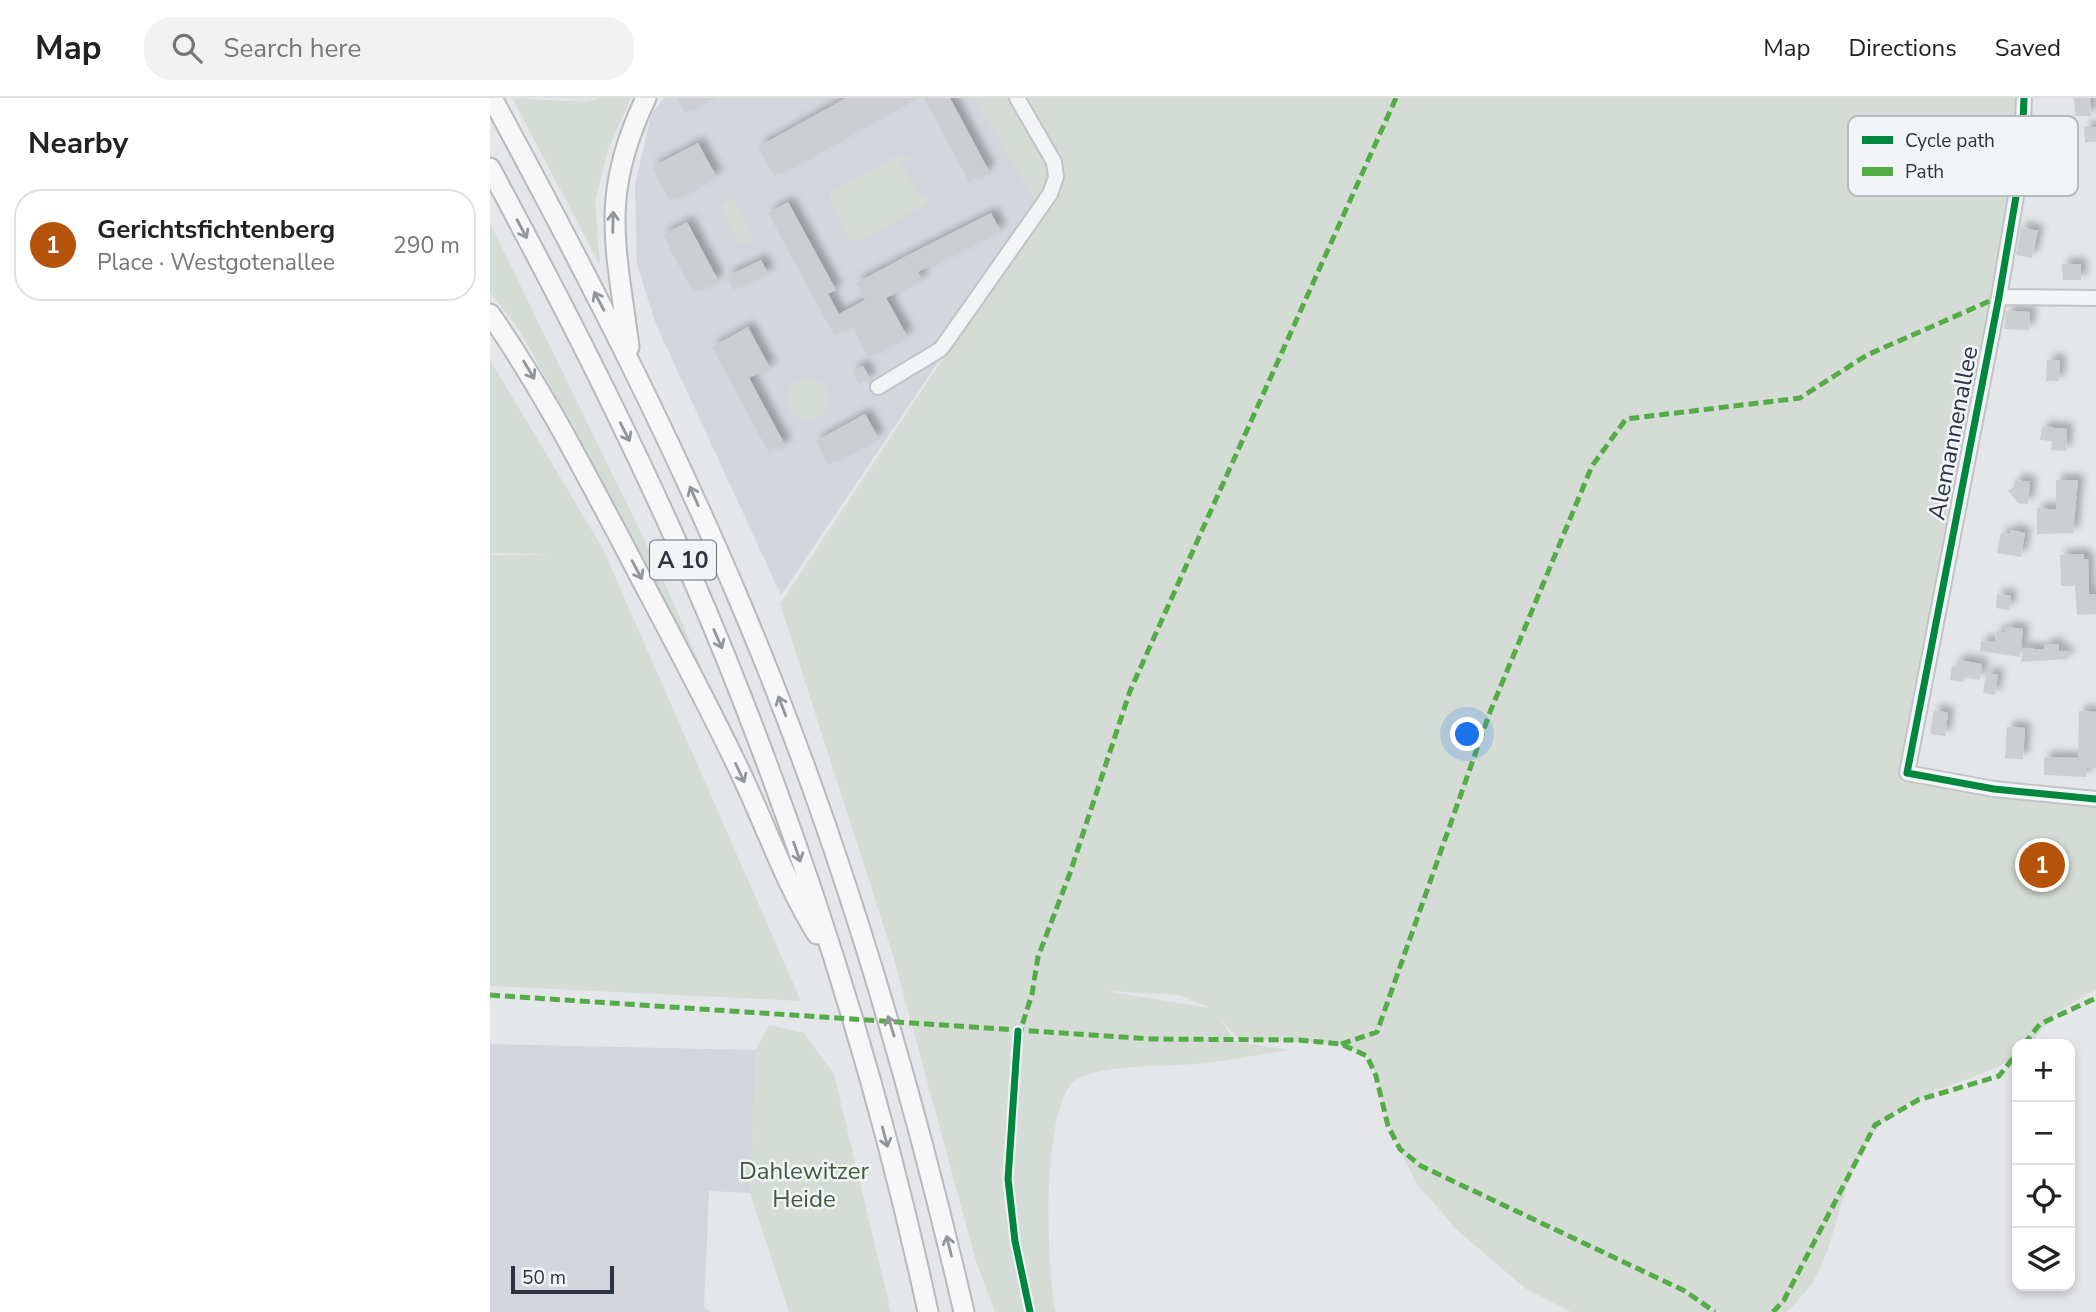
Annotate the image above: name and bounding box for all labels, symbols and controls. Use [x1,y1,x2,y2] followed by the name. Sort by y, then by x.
[144,17,634,80] search box
[35,26,102,71] text: Map
[168,29,206,67] icon: search
[224,31,361,66] text: Search here
[1763,32,1810,64] text: Map
[1848,32,1957,64] text: Directions
[1995,32,2061,64] text: Saved
[1848,116,2078,196] legend
[28,123,128,164] text: Nearby
[1905,128,1995,154] text: Cycle path
[1905,159,1944,185] text: Path
[606,210,620,233] one-way arrow
[97,212,335,247] text: Gerichtsfichtenberg
[516,218,530,238] one-way arrow
[46,230,60,261] text: 1
[393,230,460,261] text: 290 m
[97,247,335,278] text: Place · Westgotenallee
[592,292,606,312] one-way arrow
[1920,343,1986,523] street label: Alemannenallee
[522,360,536,380] one-way arrow
[618,421,632,442] one-way arrow
[687,486,700,507] one-way arrow
[650,540,716,580] road number: A 10
[630,559,644,580] one-way arrow
[712,628,725,650] one-way arrow
[774,695,787,717] one-way arrow
[1450,717,1484,751] your location
[734,762,748,783] one-way arrow
[2019,839,2065,891] pin: 1
[792,841,804,863] one-way arrow
[883,1015,896,1037] one-way arrow
[2012,1039,2075,1291] map controls
[2012,1039,2075,1102] button: +
[2012,1102,2075,1165] button: −
[880,1126,893,1148] one-way arrow
[739,1155,869,1215] park label: Dahlewitzer Heide
[2012,1165,2075,1228] button: locate
[2012,1228,2075,1291] button: layers
[941,1235,954,1257] one-way arrow
[511,1263,614,1295] scale bar
[522,1265,566,1291] text: 50 m

